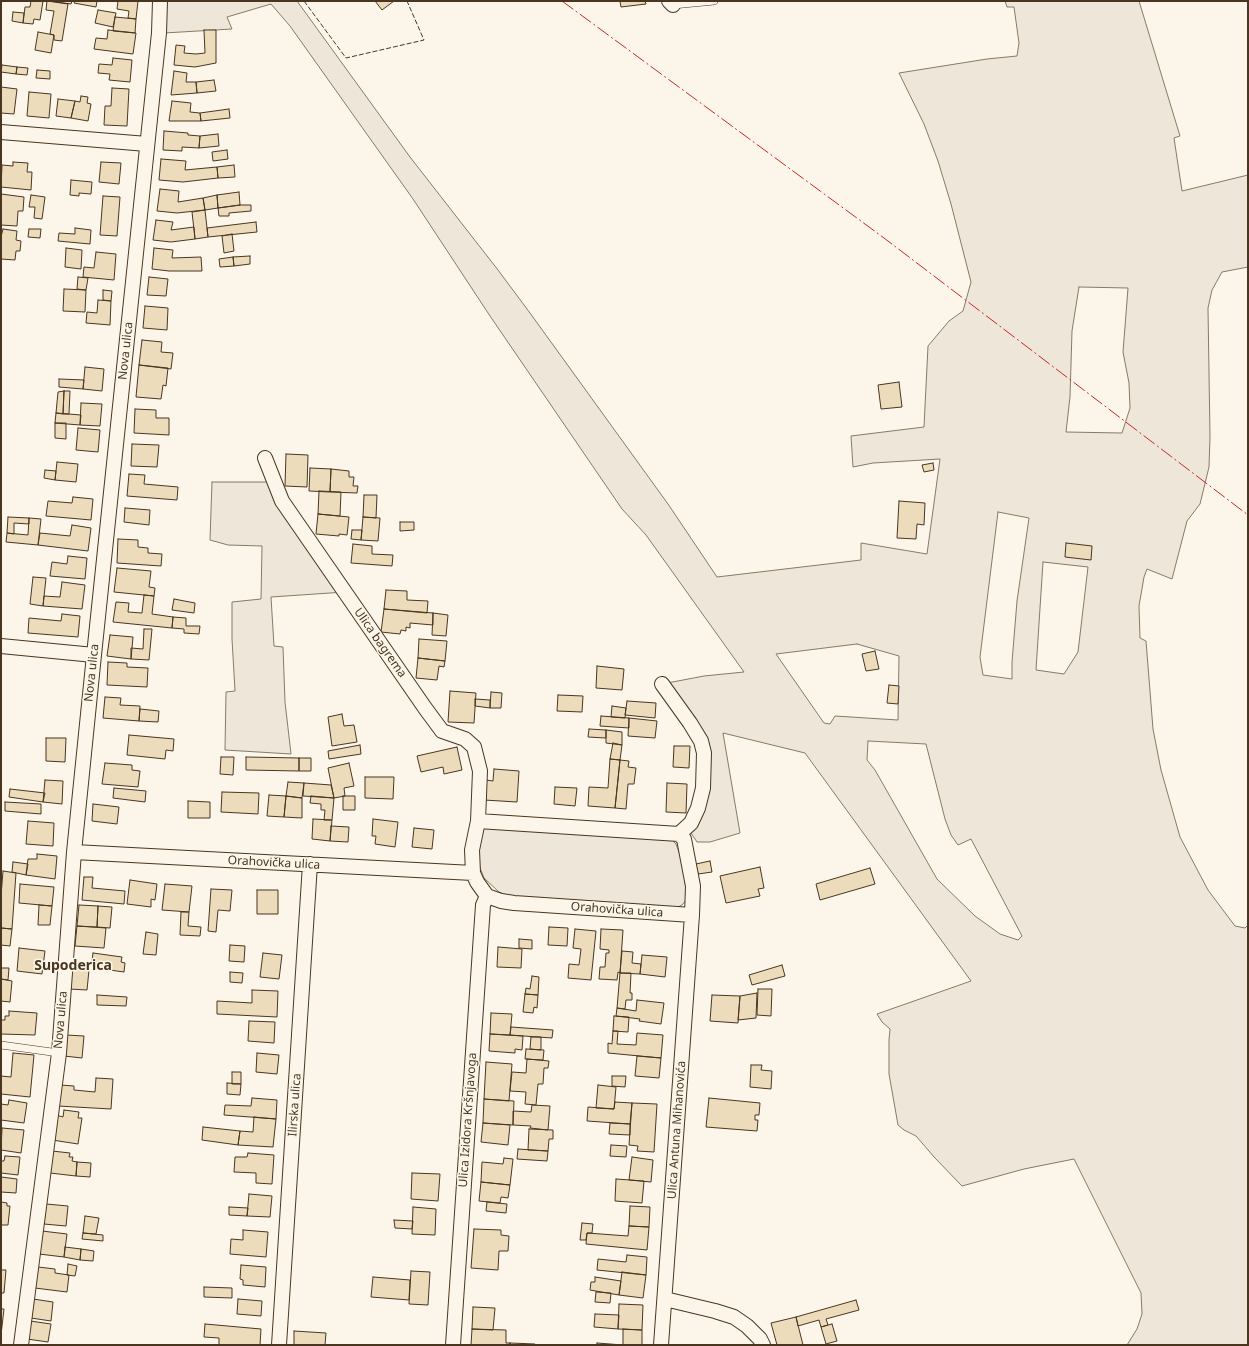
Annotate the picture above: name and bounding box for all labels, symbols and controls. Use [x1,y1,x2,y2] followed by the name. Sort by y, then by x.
[116,321,136,381] street label: Nova ulica
[351,605,409,681] street label: Ulica bagrema
[82,643,102,703] street label: Nova ulica
[227,853,321,873] street label: Orahovička ulica
[570,900,664,920] street label: Orahovička ulica
[34,958,112,974] district label: Supoderica
[51,990,71,1050] street label: Nova ulica
[456,1052,480,1188] street label: Ulica Izidora Kršnjavoga
[665,1060,689,1200] street label: Ulica Antuna Mihanovića
[286,1073,304,1137] street label: Ilirska ulica

